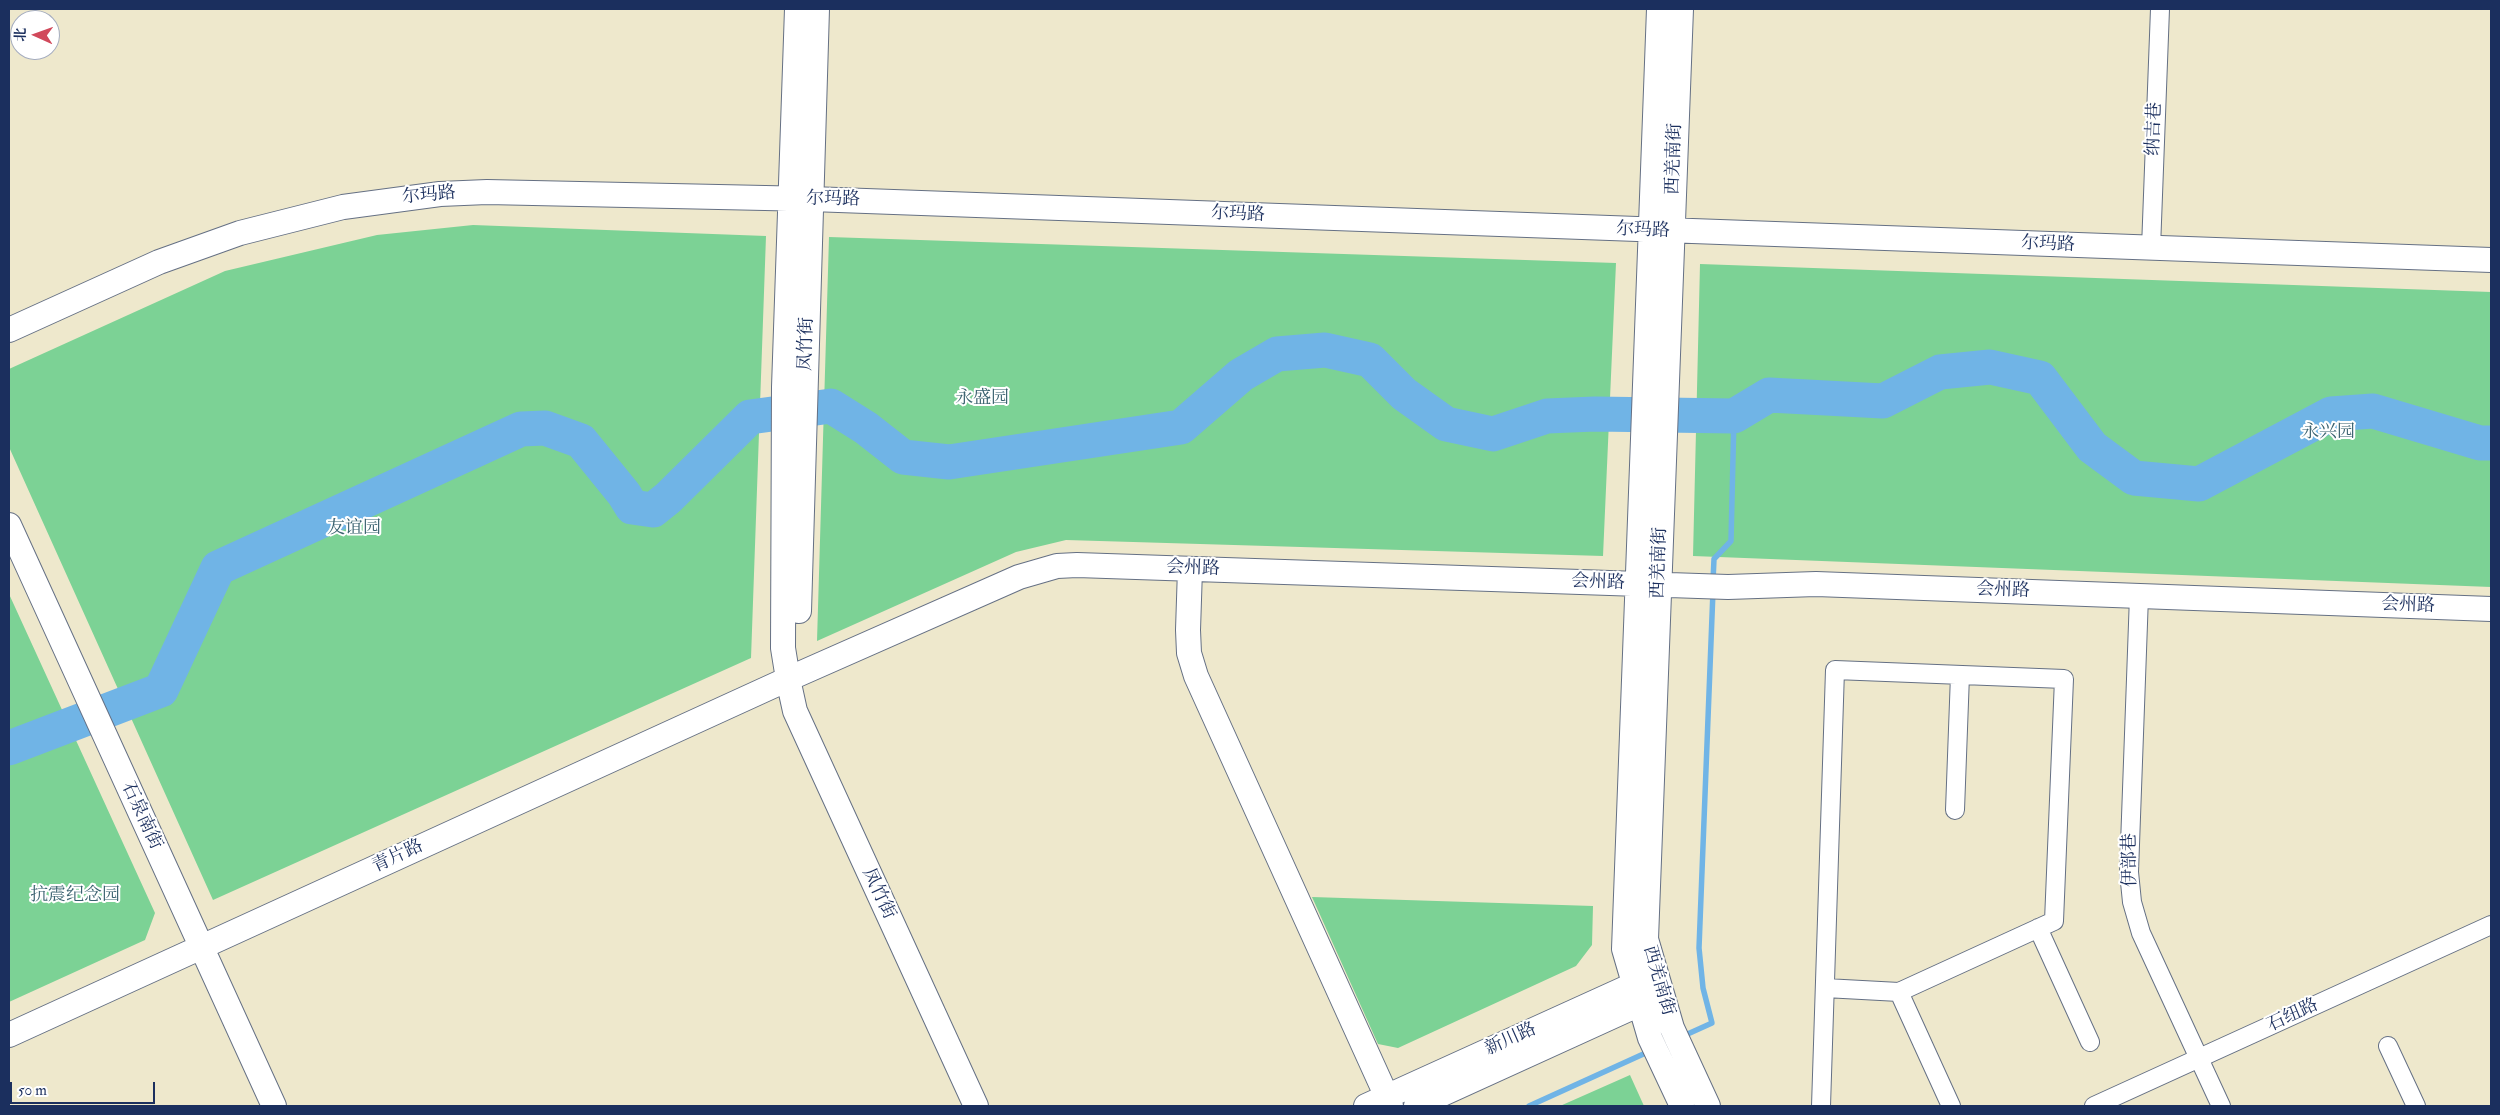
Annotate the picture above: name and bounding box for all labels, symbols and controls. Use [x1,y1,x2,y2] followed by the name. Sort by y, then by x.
[10,10,60,60] north arrow
[12,27,29,42] text: 北
[2143,102,2167,156] street label: 纳吉巷
[1663,123,1687,195] street label: 西羌南街
[401,183,457,209] street label: 尔玛路
[806,189,860,211] street label: 尔玛路
[1211,203,1265,227] street label: 尔玛路
[1616,219,1670,243] street label: 尔玛路
[2021,233,2075,257] street label: 尔玛路
[795,317,819,371] street label: 凤竹街
[955,388,1009,410] park label: 永盛园
[2301,422,2355,444] park label: 永兴园
[327,518,381,540] park label: 友谊园
[1648,527,1672,599] street label: 西羌南街
[1166,557,1220,581] street label: 会州路
[1571,571,1625,595] street label: 会州路
[1976,579,2030,603] street label: 会州路
[2381,594,2435,618] street label: 会州路
[116,779,166,853] street label: 石泉南街
[2120,833,2142,887] street label: 伊部巷
[369,836,427,878] street label: 青片路
[857,865,899,923] street label: 凤竹街
[30,885,120,907] park label: 抗震纪念园
[1638,943,1678,1019] street label: 西羌南街
[2264,995,2322,1037] street label: 石纽路
[1482,1019,1540,1061] street label: 新川路
[12,1072,158,1104] scale bar
[18,1081,47,1100] text: 50 m

